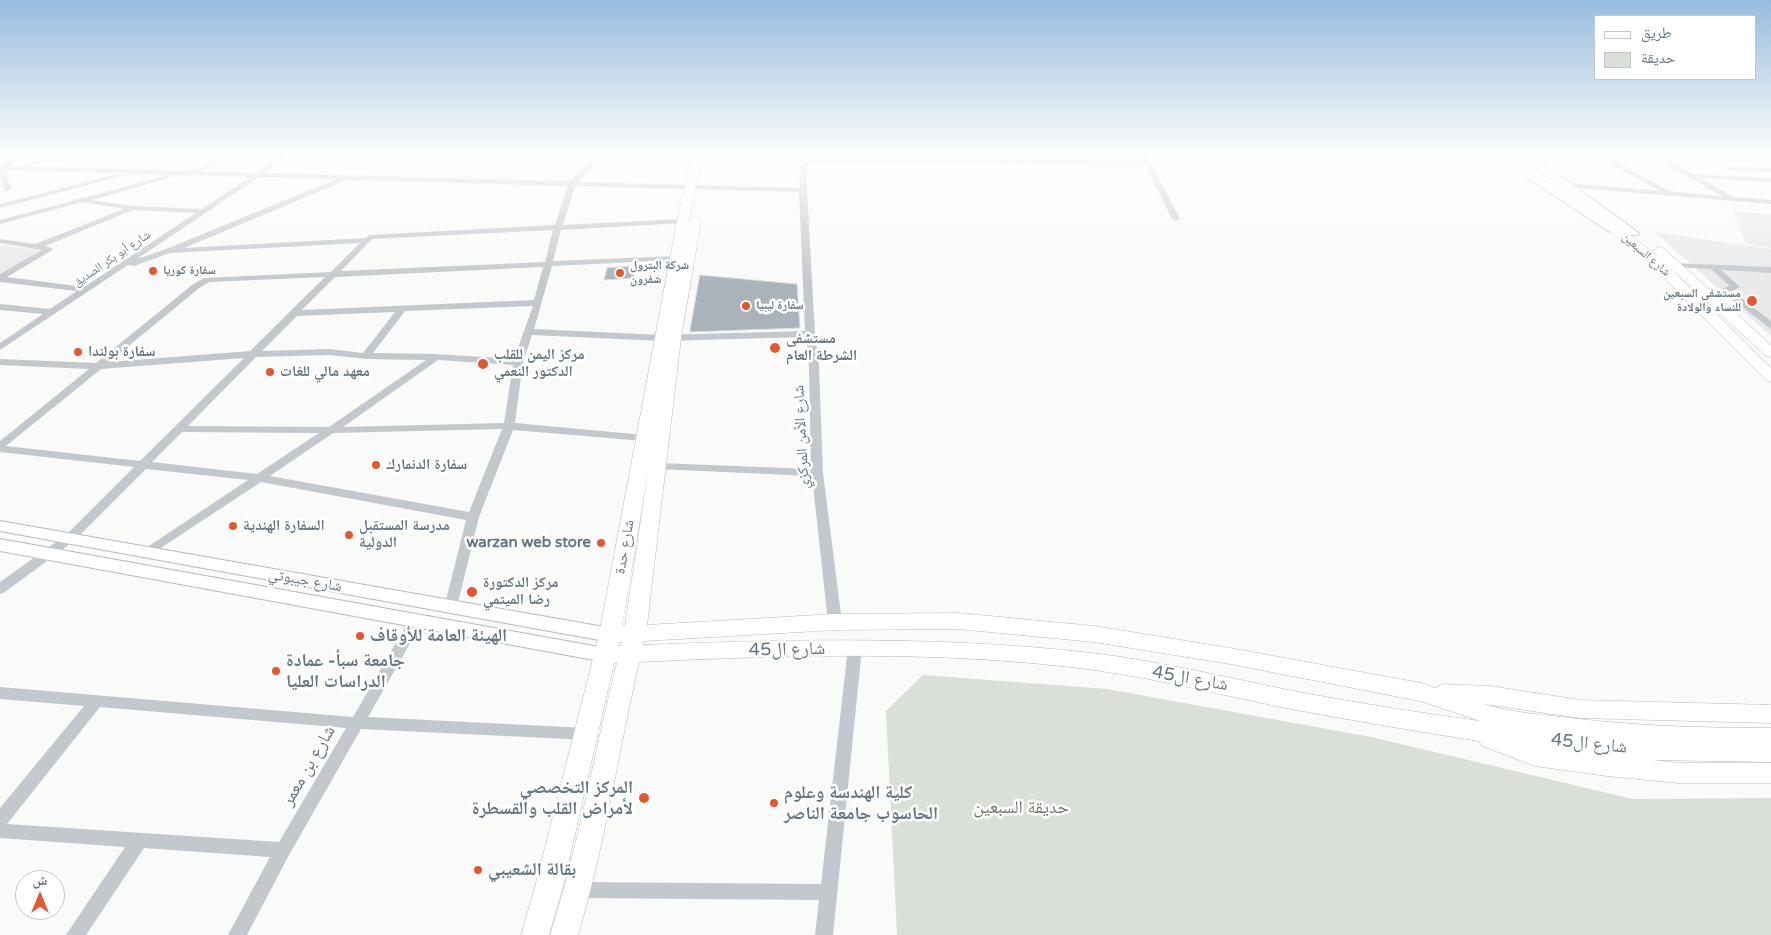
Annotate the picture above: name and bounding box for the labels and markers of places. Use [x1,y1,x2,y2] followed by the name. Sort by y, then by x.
[630,259,689,287] place label: شركة البترول شفرون
[163,264,216,278] place label: سفارة كوريا
[147,265,159,277] marker: سفارة كوريا
[614,267,626,279] marker: شركة البترول شفرون
[1663,287,1741,315] place label: مستشفى السبعين للنساء والولادة
[1745,294,1759,308] marker: مستشفى السبعين للنساء والولادة
[756,299,804,313] place label: سفارة ليبيا
[740,300,752,312] marker: سفارة ليبيا
[786,330,857,365] place label: مستشفى الشرطة العام
[768,341,782,355] marker: مستشفى الشرطة العام
[88,343,156,361] place label: سفارة بولندا
[72,346,84,358] marker: سفارة بولندا
[494,346,585,381] place label: مركز اليمن للقلب الدكتور النعمي
[476,357,490,371] marker: مركز اليمن للقلب الدكتور النعمي
[280,363,370,381] place label: معهد مالي للغات
[264,366,276,378] marker: معهد مالي للغات
[386,456,467,474] place label: سفارة الدنمارك
[370,459,382,471] marker: سفارة الدنمارك
[243,517,325,535] place label: السفارة الهندية
[359,517,450,552] place label: مدرسة المستقبل الدولية
[227,520,239,532] marker: السفارة الهندية
[343,529,355,541] marker: مدرسة المستقبل الدولية
[467,534,591,552] place label: warzan web store
[595,537,607,549] marker: warzan web store
[483,574,559,609] place label: مركز الدكتورة رضا الميتمي
[465,585,479,599] marker: مركز الدكتورة رضا الميتمي
[370,625,507,647] place label: الهيئة العامة للأوقاف
[354,630,366,642] marker: الهيئة العامة للأوقاف
[286,650,405,692] place label: جامعة سبأ- عمادة الدراسات العليا
[270,665,282,677] marker: جامعة سبأ- عمادة الدراسات العليا
[472,777,633,820] place label: المركز التخصصي لأمراض القلب والقسطرة
[784,782,938,824] place label: كلية الهندسة وعلوم الحاسوب جامعة الناصر
[637,791,651,805] marker: المركز التخصصي لأمراض القلب والقسطرة
[768,797,780,809] marker: كلية الهندسة وعلوم الحاسوب جامعة الناصر
[488,859,576,881] place label: بقالة الشعيبي
[472,864,484,876] marker: بقالة الشعيبي

